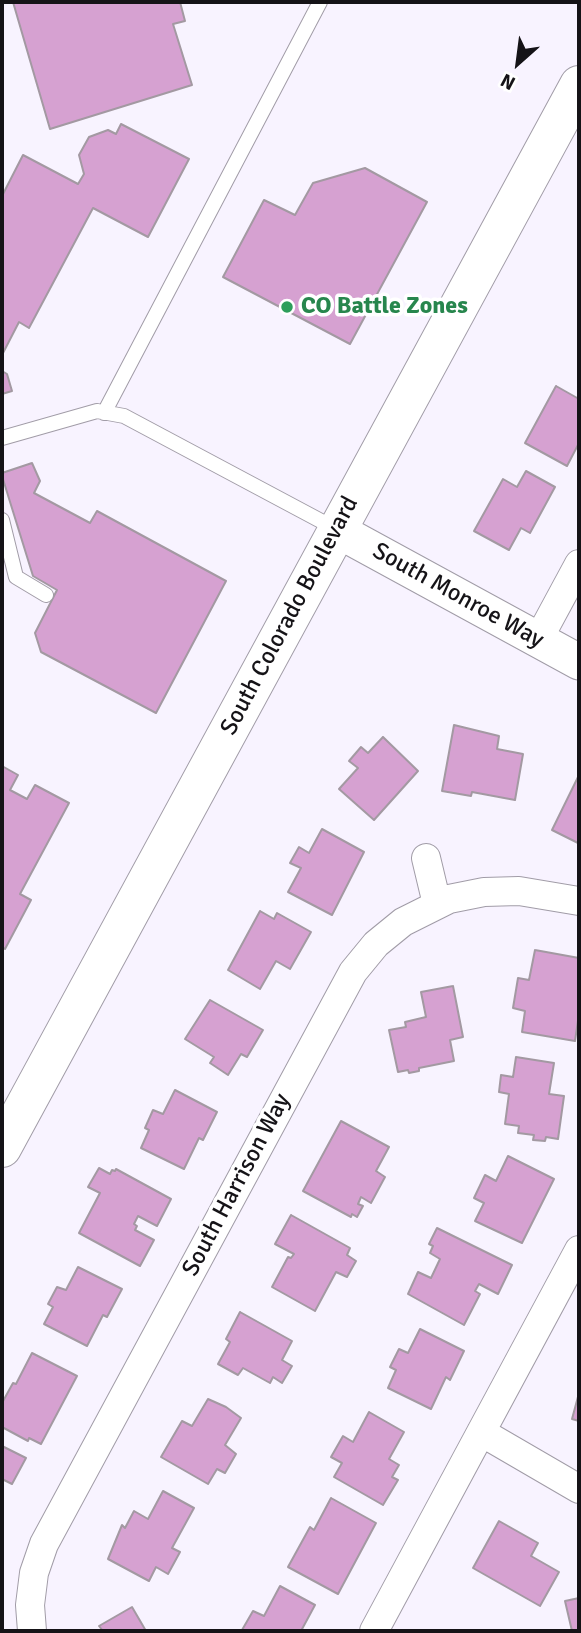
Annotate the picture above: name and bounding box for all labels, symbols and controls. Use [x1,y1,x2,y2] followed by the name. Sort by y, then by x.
[483,28,553,98] north arrow
[497,68,520,95] text: N
[301,293,468,321] place label: CO Battle Zones
[279,299,295,315] marker: CO Battle Zones
[215,492,365,740] street label: South Colorado Boulevard
[367,537,549,655] street label: South Monroe Way
[177,1089,297,1281] street label: South Harrison Way

